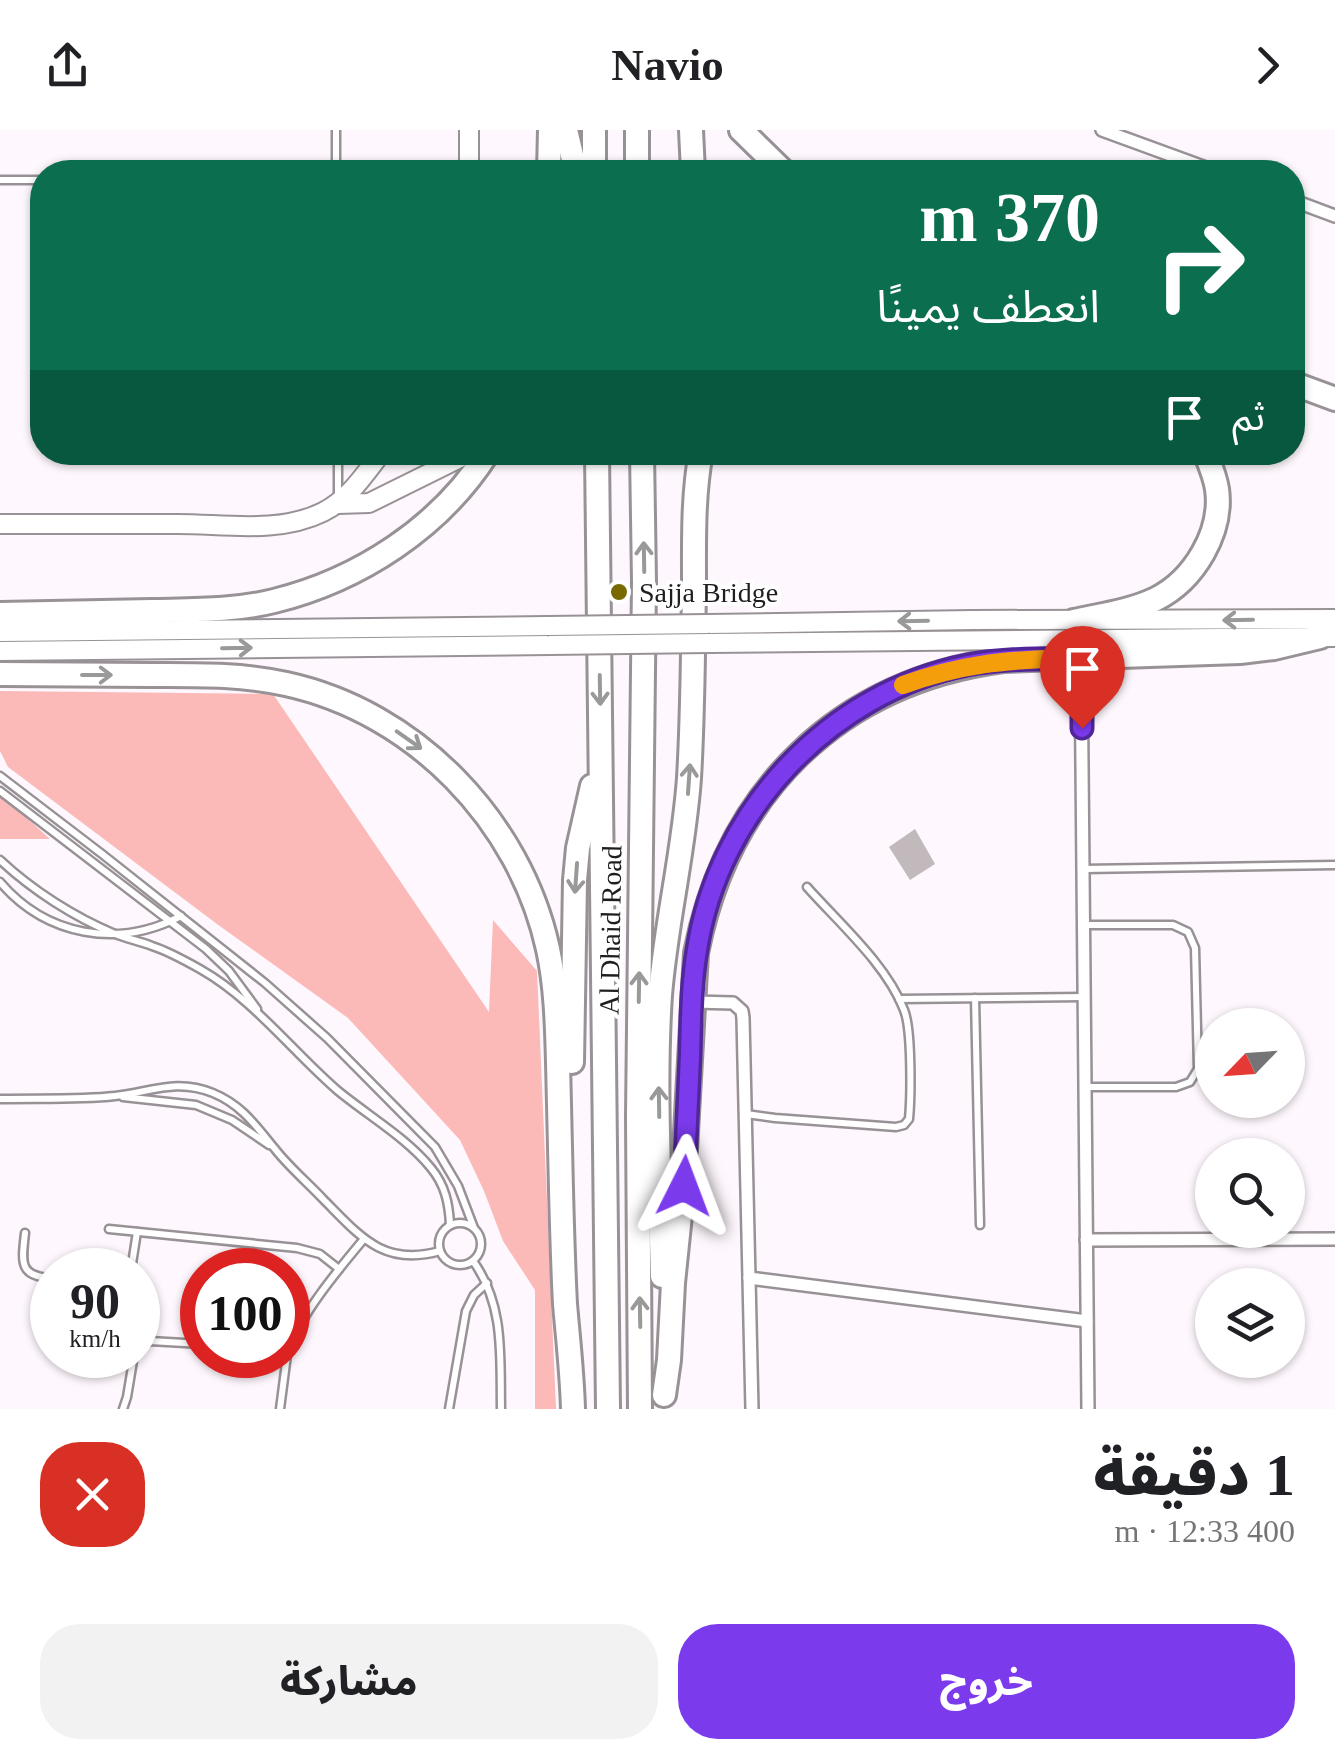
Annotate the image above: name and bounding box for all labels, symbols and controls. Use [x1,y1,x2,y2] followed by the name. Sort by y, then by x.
[40,38,95,93] icon: share
[1240,38,1295,93] icon: forward
[611,40,724,90] text: Navio
[919,179,1100,256] text: 370 m
[1135,200,1265,330] icon: right
[876,282,1100,332] text: انعطف يمينًا
[1157,390,1212,445] icon: arrive
[1232,396,1265,438] text: ثم
[634,541,653,573] one-way arrow
[639,577,778,608] place label: Sajja Bridge
[608,581,630,603] marker: Sajja Bridge
[1222,610,1254,630] one-way arrow
[897,612,930,630] one-way arrow
[1040,626,1125,729] pin
[221,638,253,657] one-way arrow
[1055,641,1110,696] icon: arrive
[80,666,113,684] one-way arrow
[590,672,610,705] one-way arrow
[394,729,422,750] one-way arrow
[679,763,698,795] one-way arrow
[594,845,627,1015] street label: Al Dhaid Road
[566,861,585,893] one-way arrow
[630,971,649,1003] one-way arrow
[1195,1008,1305,1118] north arrow
[1195,1008,1305,1378] map controls
[650,1086,668,1118] one-way arrow
[632,1134,736,1238] position arrow
[1195,1138,1305,1248] button: search
[180,1248,310,1378] speed limit sign: 100
[1195,1268,1305,1378] button: layers
[70,1273,120,1329] text: 90
[630,1296,649,1328] one-way arrow
[69,1325,121,1352] text: km/h
[40,1442,145,1547] button: close
[1093,1442,1295,1508] text: 1 دقيقة
[1115,1513,1295,1549] text: 400 m · 12:33
[40,1624,658,1739] button: مشاركة
[678,1624,1295,1739] button: خروج

